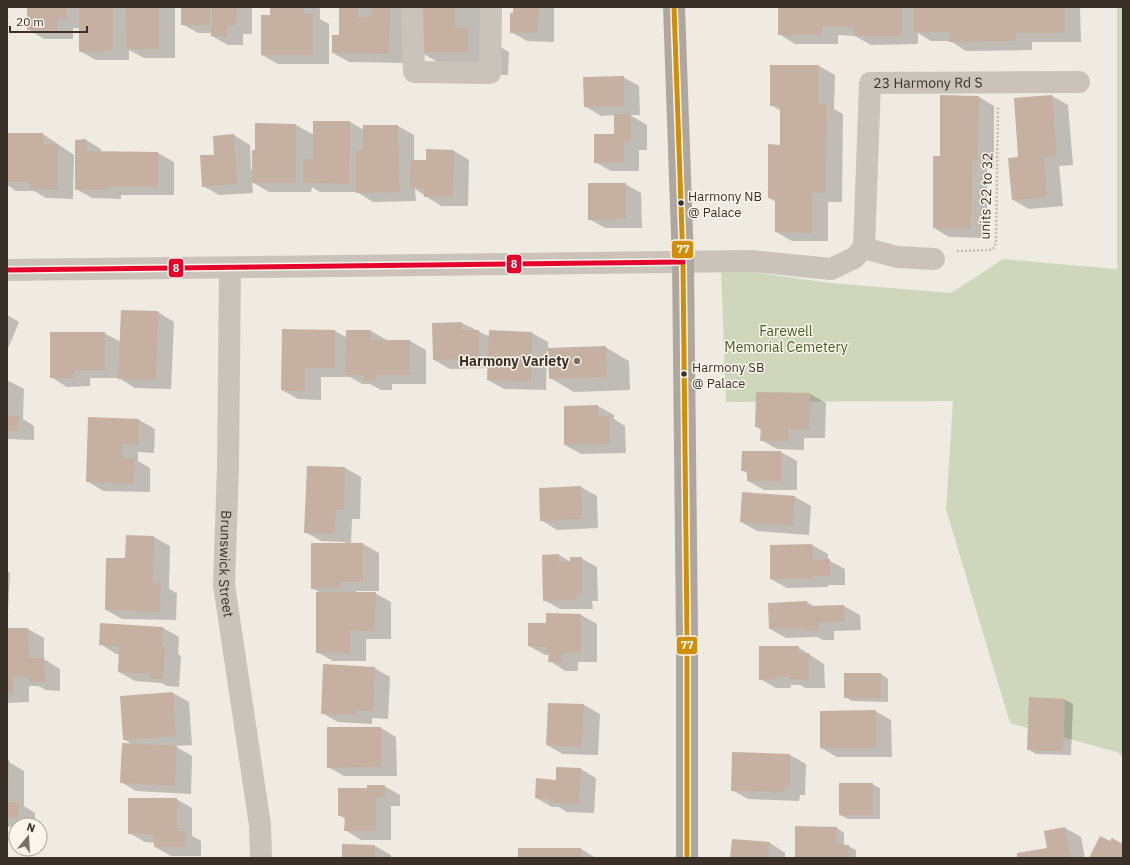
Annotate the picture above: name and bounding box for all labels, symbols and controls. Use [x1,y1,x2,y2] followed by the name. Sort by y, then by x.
[10,8,87,34] scale bar
[16,14,44,29] text: 20 m
[873,73,983,92] street label: 23 Harmony Rd S
[975,152,997,240] street label: units 22 to 32
[688,188,762,221] place label: Harmony NB @ Palace
[676,198,686,208] marker: Harmony NB @ Palace
[671,240,694,259] line badge: 77
[676,242,690,256] text: 77
[506,254,522,274] line badge: 8
[511,257,518,271] text: 8
[168,258,184,278] line badge: 8
[173,261,180,275] text: 8
[724,322,848,356] park label: Farewell Memorial Cemetery
[459,352,570,370] place label: Harmony Variety
[572,356,582,366] marker: Harmony Variety
[692,359,764,392] place label: Harmony SB @ Palace
[679,369,689,379] marker: Harmony SB @ Palace
[215,510,238,619] street label: Brunswick Street
[676,636,698,655] line badge: 77
[680,638,694,652] text: 77
[8,817,48,857] north arrow
[25,820,37,835] text: N

